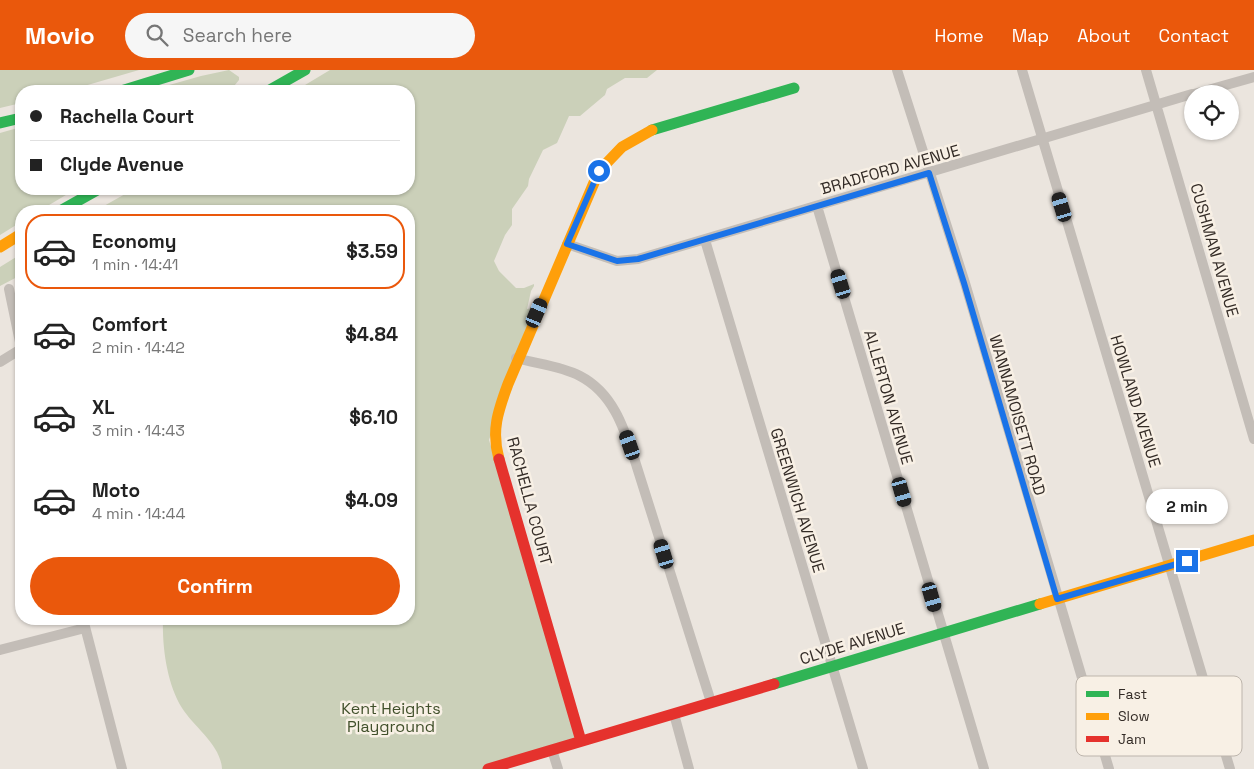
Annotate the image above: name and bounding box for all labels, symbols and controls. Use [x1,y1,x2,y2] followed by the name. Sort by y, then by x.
[125,13,475,58] search box
[25,20,95,51] text: Movio
[143,21,171,49] icon: search
[183,23,292,48] text: Search here
[935,24,984,47] text: Home
[1012,24,1049,47] text: Map
[1077,24,1131,47] text: About
[1159,24,1229,47] text: Contact
[1184,85,1239,140] map controls
[1184,85,1239,140] button: locate
[60,104,194,129] text: Rachella Court
[818,140,962,199] street label: BRADFORD AVENUE
[60,152,184,177] text: Clyde Avenue
[588,160,610,182] route start
[1185,181,1244,319] street label: CUSHMAN AVENUE
[1050,190,1073,224] car
[32,229,77,274] icon: car
[92,229,176,254] text: Economy
[346,239,398,264] text: $3.59
[92,254,179,275] text: 1 min · 14:41
[829,267,852,301] car
[524,296,549,330] car
[32,312,77,357] icon: car
[92,312,168,337] text: Comfort
[345,322,398,347] text: $4.84
[859,327,918,467] street label: ALLERTON AVENUE
[985,332,1051,498] street label: WANNAMOISETT ROAD
[1105,332,1166,470] street label: HOWLAND AVENUE
[92,337,185,358] text: 2 min · 14:42
[32,395,77,440] icon: car
[92,395,115,420] text: XL
[349,405,398,430] text: $6.10
[92,420,185,441] text: 3 min · 14:43
[766,425,830,575] street label: GREENWICH AVENUE
[618,428,641,462] car
[502,435,557,568] street label: RACHELLA COURT
[890,476,913,508] car
[32,478,77,523] icon: car
[92,478,140,503] text: Moto
[345,488,398,513] text: $4.09
[1146,488,1228,524] callout: 2 min
[1166,496,1208,517] text: 2 min
[92,503,186,524] text: 4 min · 14:44
[652,537,675,571] car
[1176,550,1198,572] route end
[30,557,400,615] button: Confirm
[920,581,943,613] car
[797,618,907,669] street label: CLYDE AVENUE
[1076,676,1242,756] legend
[1118,685,1147,703] text: Fast
[341,698,441,737] park label: Kent Heights Playground
[1118,707,1150,725] text: Slow
[1118,730,1146,748] text: Jam

